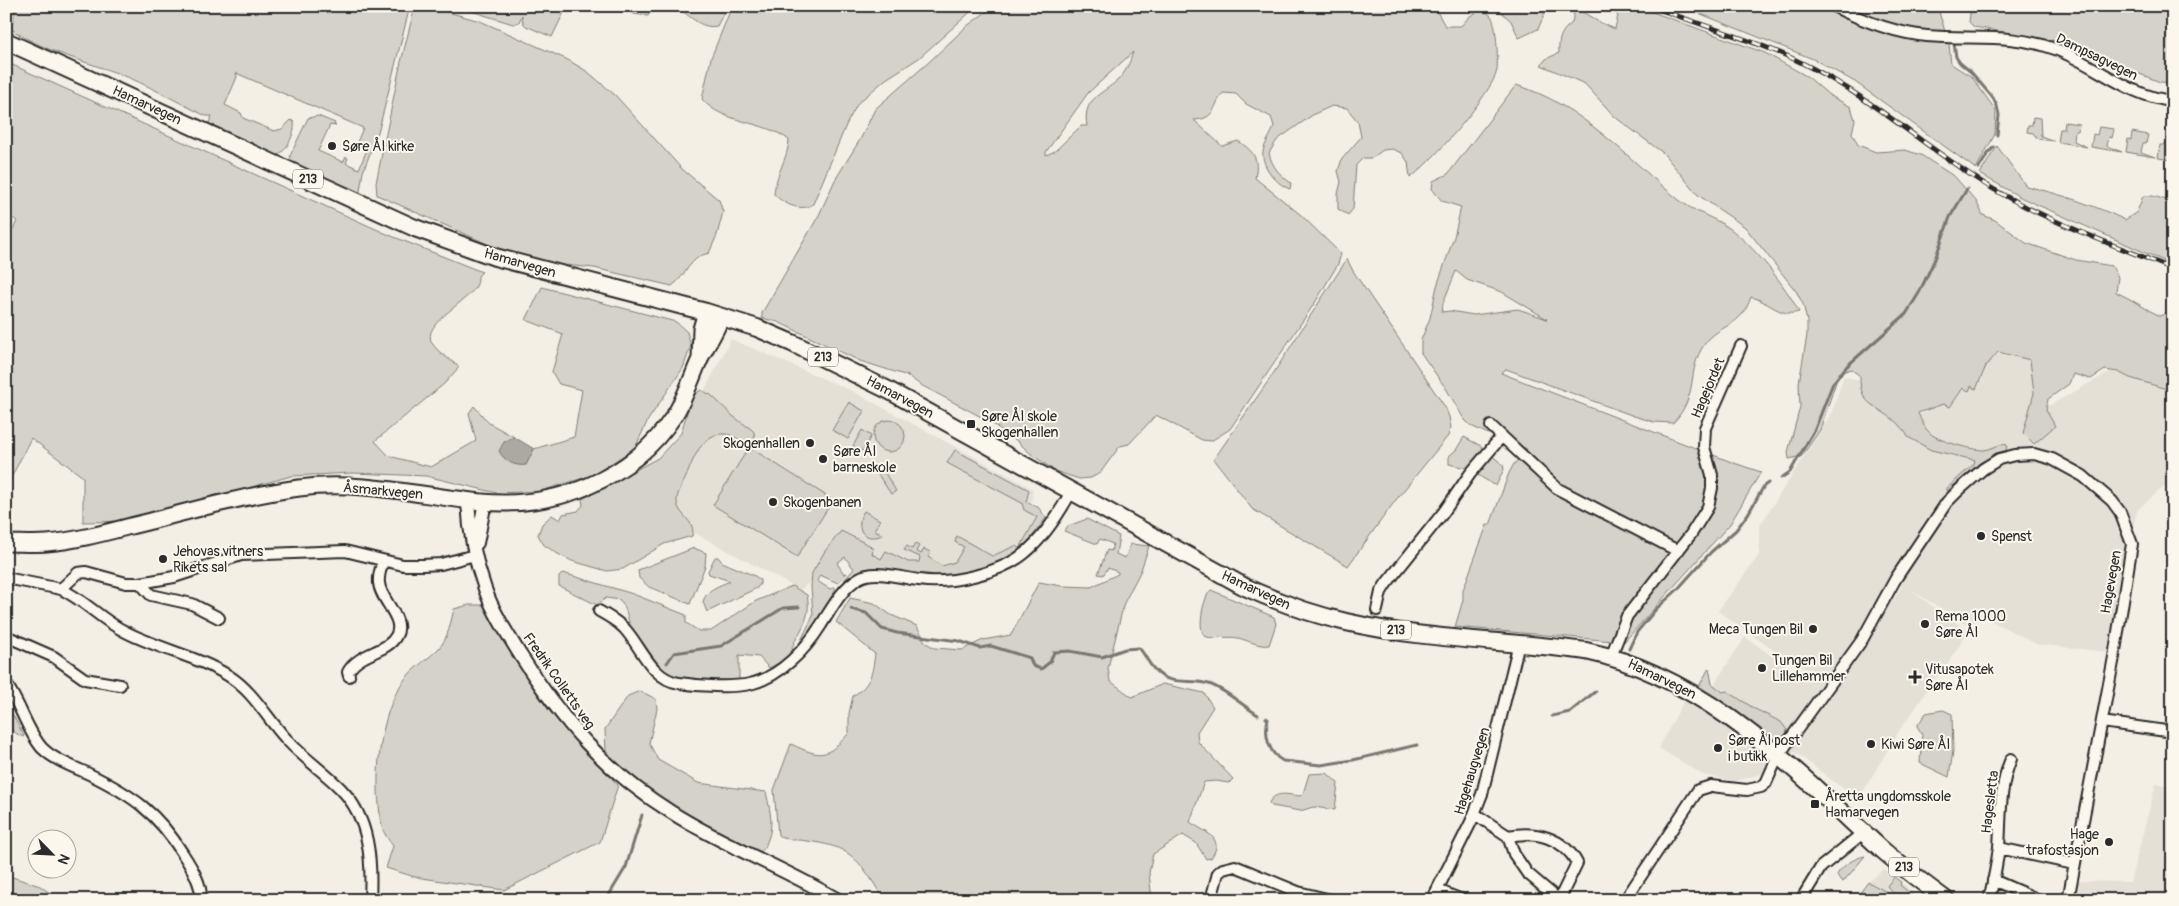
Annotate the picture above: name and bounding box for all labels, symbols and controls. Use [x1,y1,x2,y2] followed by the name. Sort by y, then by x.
[2053,30,2141,84] street label: Dampsagvegen
[110,82,184,128] street label: Hamarvegen
[342,136,414,155] place label: Søre Ål kirke
[326,140,338,152] marker: Søre Ål kirke
[293,170,323,188] road number: 213
[482,245,558,281] street label: Hamarvegen
[808,348,838,367] road number: 213
[1688,355,1729,421] street label: Hagejordet
[863,372,937,422] street label: Hamarvegen
[981,406,1058,441] place label: Søre Ål skole Skogenhallen
[965,418,977,430] marker: Søre Ål skole Skogenhallen
[723,435,800,452] place label: Skogenhallen
[804,437,816,449] marker: Skogenhallen
[833,441,896,476] place label: Søre Ål barneskole
[817,453,829,465] marker: Søre Ål barneskole
[342,477,424,503] street label: Åsmarkvegen
[783,494,862,511] place label: Skogenbanen
[767,496,779,508] marker: Skogenbanen
[1991,528,2032,545] place label: Spenst
[1975,530,1987,542] marker: Spenst
[173,543,264,576] place label: Jehovas vitners Rikets sal
[2097,549,2125,615] street label: Hagevegen
[157,553,169,565] marker: Jehovas vitners Rikets sal
[1219,567,1293,613] street label: Hamarvegen
[1935,608,2006,641] place label: Rema 1000 Søre Ål
[1919,618,1931,630] marker: Rema 1000 Søre Ål
[1381,620,1411,640] road number: 213
[1709,621,1803,638] place label: Meca Tungen Bil
[1807,623,1819,635] marker: Meca Tungen Bil
[519,630,599,732] street label: Fredrik Colletts veg
[1772,652,1846,685] place label: Tungen Bil Lillehammer
[1625,655,1699,703] street label: Hamarvegen
[1925,661,1994,694] place label: Vitusapotek Søre Ål
[1756,662,1768,674] marker: Tungen Bil Lillehammer
[1909,671,1921,683] marker: Vitusapotek Søre Ål
[1451,725,1493,817] street label: Hagehaugvegen
[1728,730,1801,765] place label: Søre Ål post i butikk
[1881,734,1950,753] place label: Kiwi Søre Ål
[1865,738,1877,750] marker: Kiwi Søre Ål
[1712,742,1724,754] marker: Søre Ål post i butikk
[1978,769,2002,835] street label: Hagesletta
[1825,786,1951,821] place label: Åretta ungdomsskole Hamarvegen
[1809,798,1821,810] marker: Åretta ungdomsskole Hamarvegen
[2025,826,2099,859] place label: Hage trafostasjon
[28,828,78,878] north arrow
[2103,836,2115,848] marker: Hage trafostasjon
[54,851,73,867] text: N
[1889,858,1919,876] road number: 213

